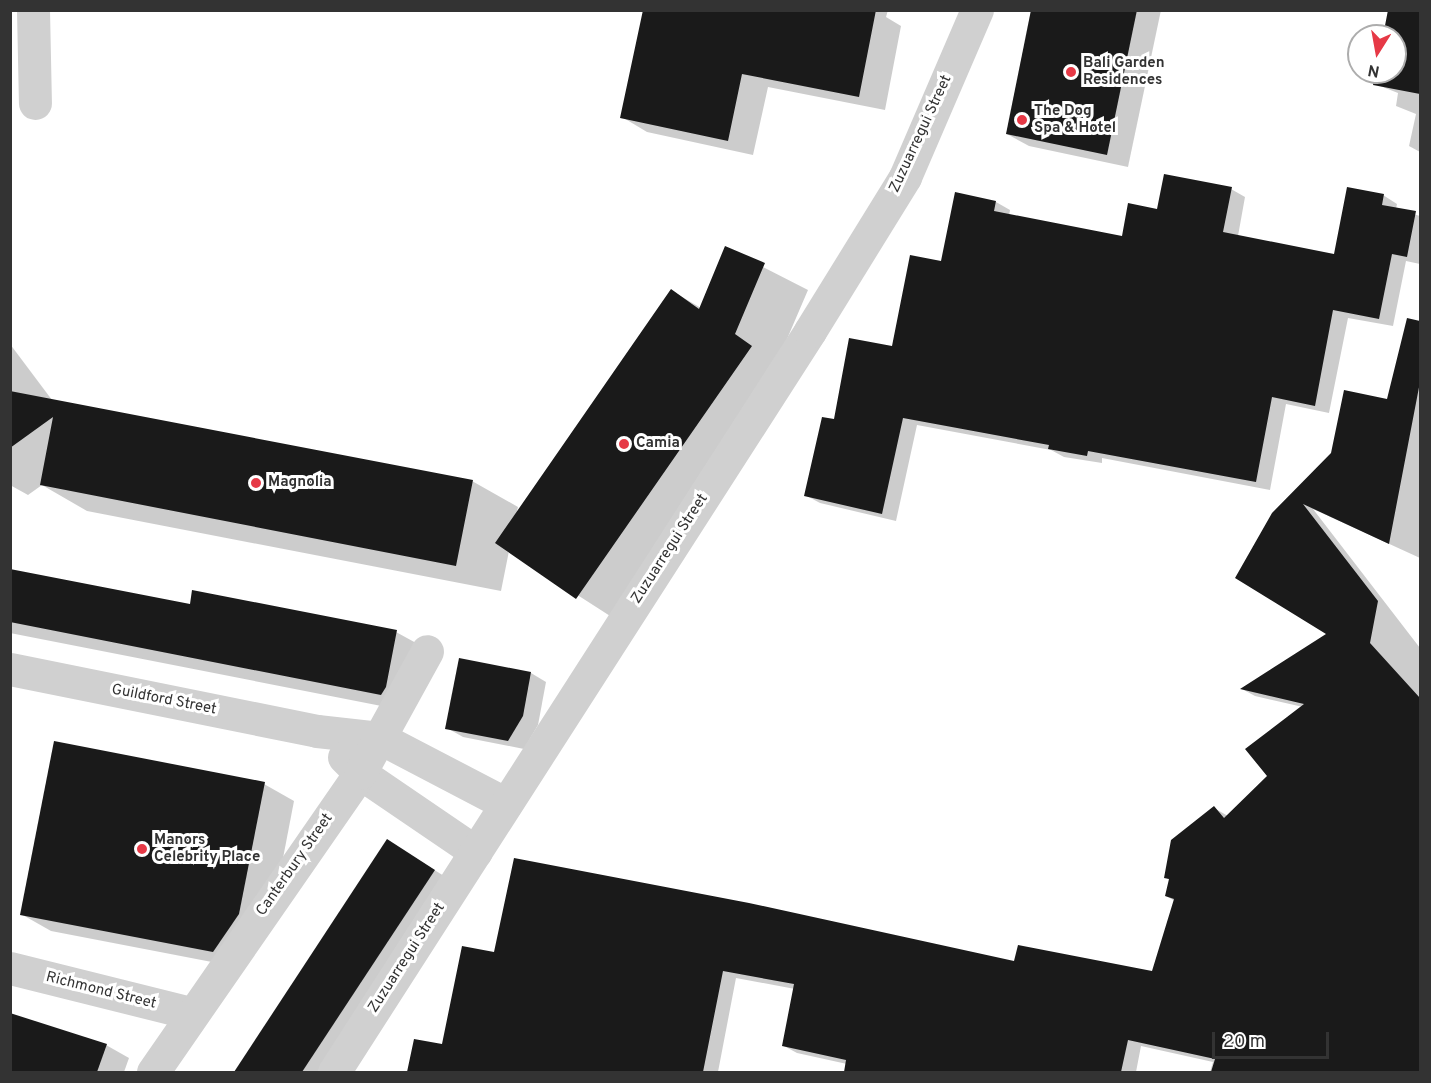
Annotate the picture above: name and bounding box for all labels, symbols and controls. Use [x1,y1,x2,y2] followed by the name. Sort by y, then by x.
[1347,24,1407,84] north arrow
[1083,54,1165,89] place label: Bali Garden Residences
[1366,59,1381,81] text: N
[1064,65,1078,79] marker: Bali Garden Residences
[886,72,956,196] street label: Zuzuarregui Street
[1034,102,1116,137] place label: The Dog Spa & Hotel
[1015,113,1029,127] marker: The Dog Spa & Hotel
[636,435,680,453] place label: Camia
[617,437,631,451] marker: Camia
[268,474,332,492] place label: Magnolia
[249,476,263,490] marker: Magnolia
[628,491,712,607] street label: Zuzuarregui Street
[110,681,218,719] street label: Guildford Street
[253,810,337,920] street label: Canterbury Street
[154,831,260,866] place label: Manors Celebrity Place
[135,842,149,856] marker: Manors Celebrity Place
[365,900,449,1016] street label: Zuzuarregui Street
[44,969,158,1013] street label: Richmond Street
[1215,1020,1332,1058] scale bar
[1223,1031,1265,1054] text: 20 m

